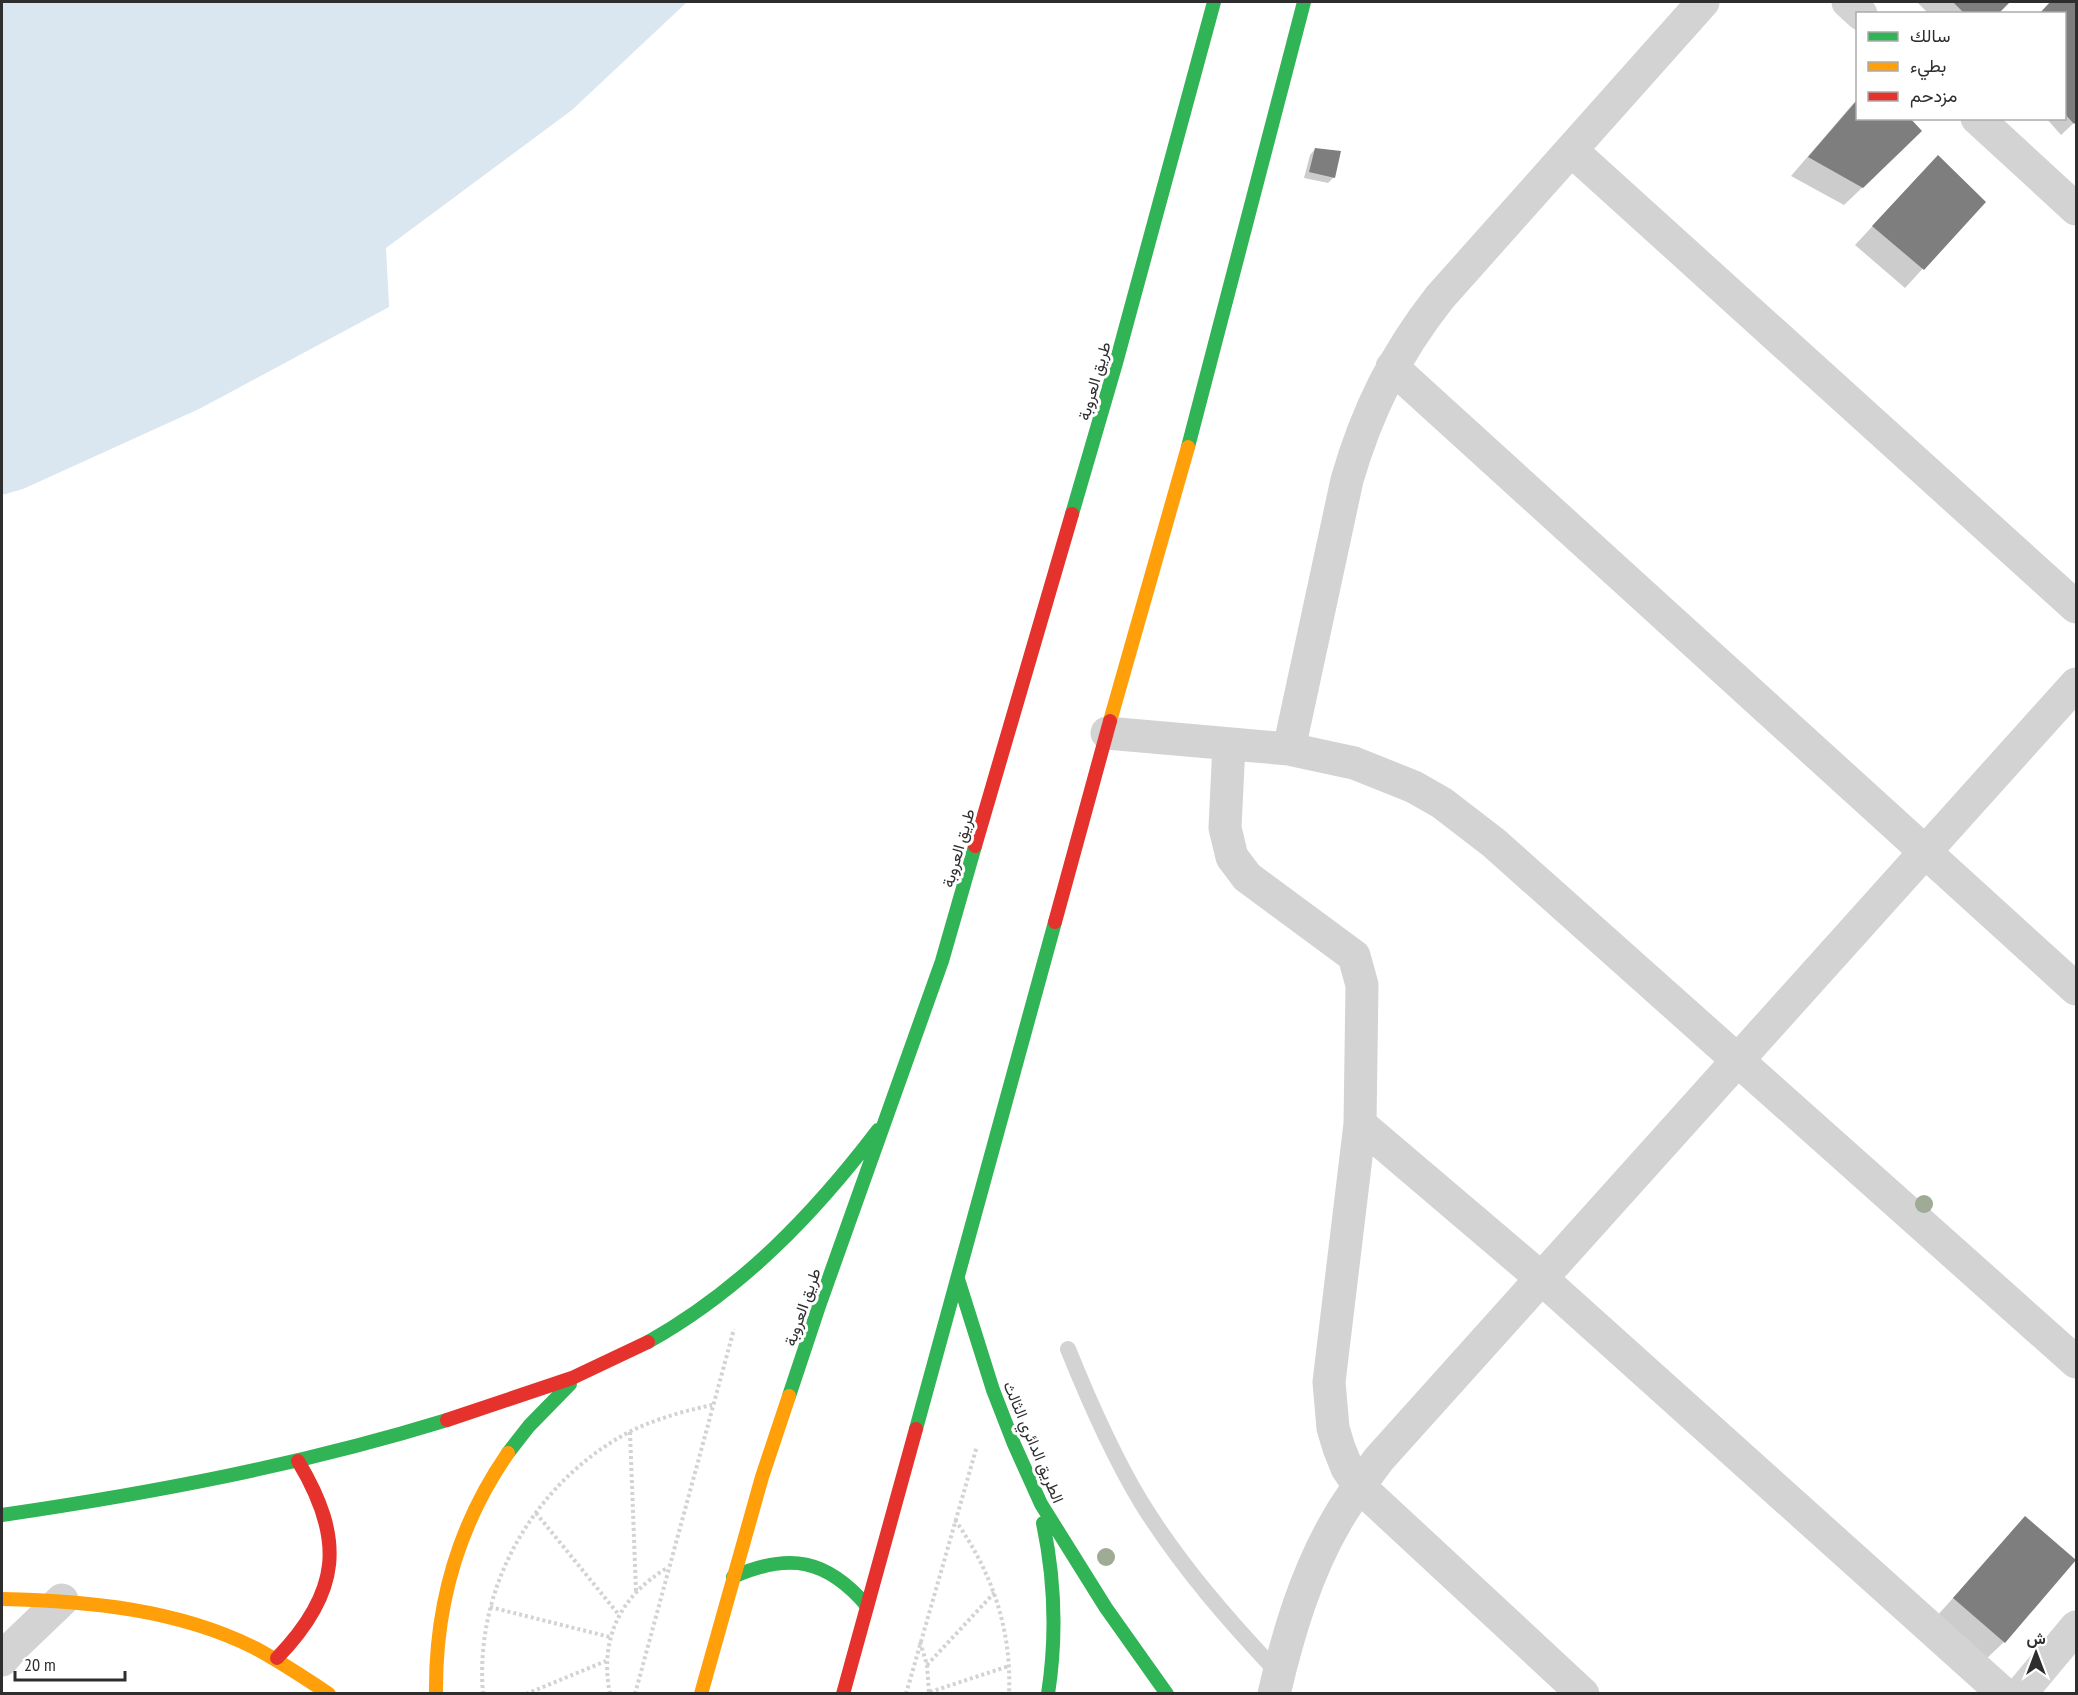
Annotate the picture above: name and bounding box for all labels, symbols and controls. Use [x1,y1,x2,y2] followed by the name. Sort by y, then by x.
[1856,12,2066,120] legend
[1910,24,1950,47] text: سالك
[1910,54,1946,81] text: بطيء
[1910,84,1957,108] text: مزدحم
[1073,339,1116,423] street label: طريق العروبة
[937,806,980,890] street label: طريق العروبة
[779,1266,826,1349] street label: طريق العروبة
[996,1378,1069,1507] street label: الطريق الدائري الثالث
[2006,1623,2066,1683] north arrow
[2026,1628,2046,1648] text: ش
[15,1644,124,1682] scale bar
[24,1653,56,1676] text: 20 m

